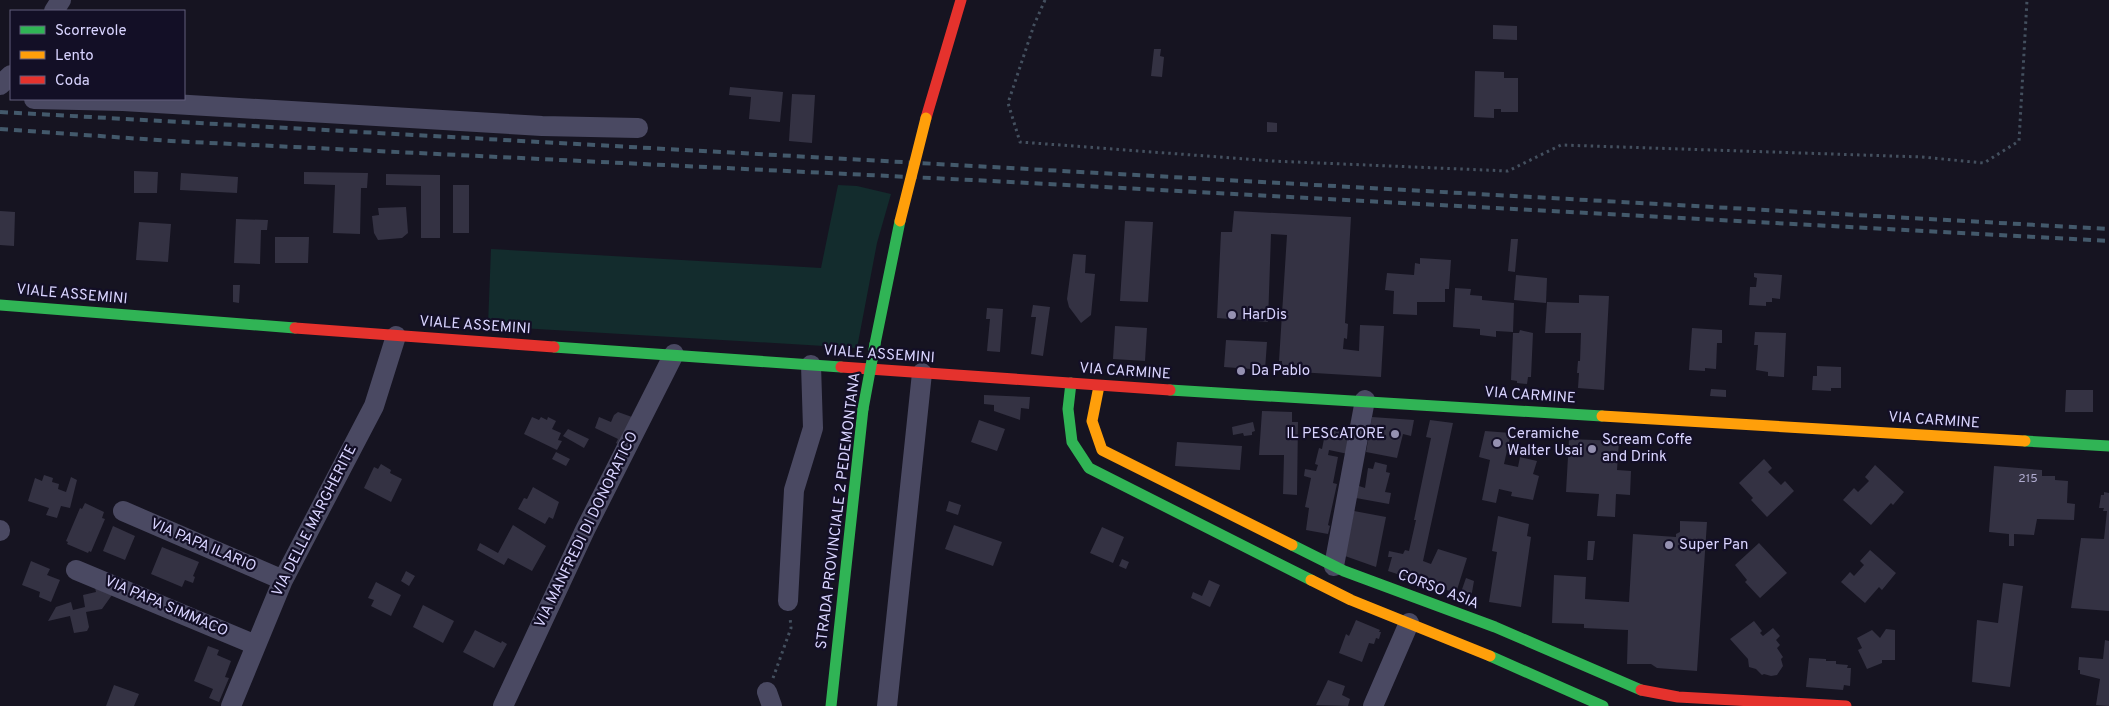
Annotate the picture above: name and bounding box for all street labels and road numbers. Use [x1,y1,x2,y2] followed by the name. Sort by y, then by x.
[16,281,128,309] street label: VIALE ASSEMINI
[419,313,531,339] street label: VIALE ASSEMINI
[823,342,935,368] street label: VIALE ASSEMINI
[1079,359,1171,385] street label: VIA CARMINE
[813,371,865,651] street label: STRADA PROVINCIALE 2 PEDEMONTANA
[1484,383,1576,409] street label: VIA CARMINE
[1888,408,1980,434] street label: VIA CARMINE
[531,429,643,631] street label: VIA MANFREDI DI DONORATICO
[268,442,362,600] street label: VIA DELLE MARGHERITE
[147,515,259,577] street label: VIA PAPA ILARIO
[1395,566,1481,614] street label: CORSO ASIA
[101,572,231,642] street label: VIA PAPA SIMMACO

